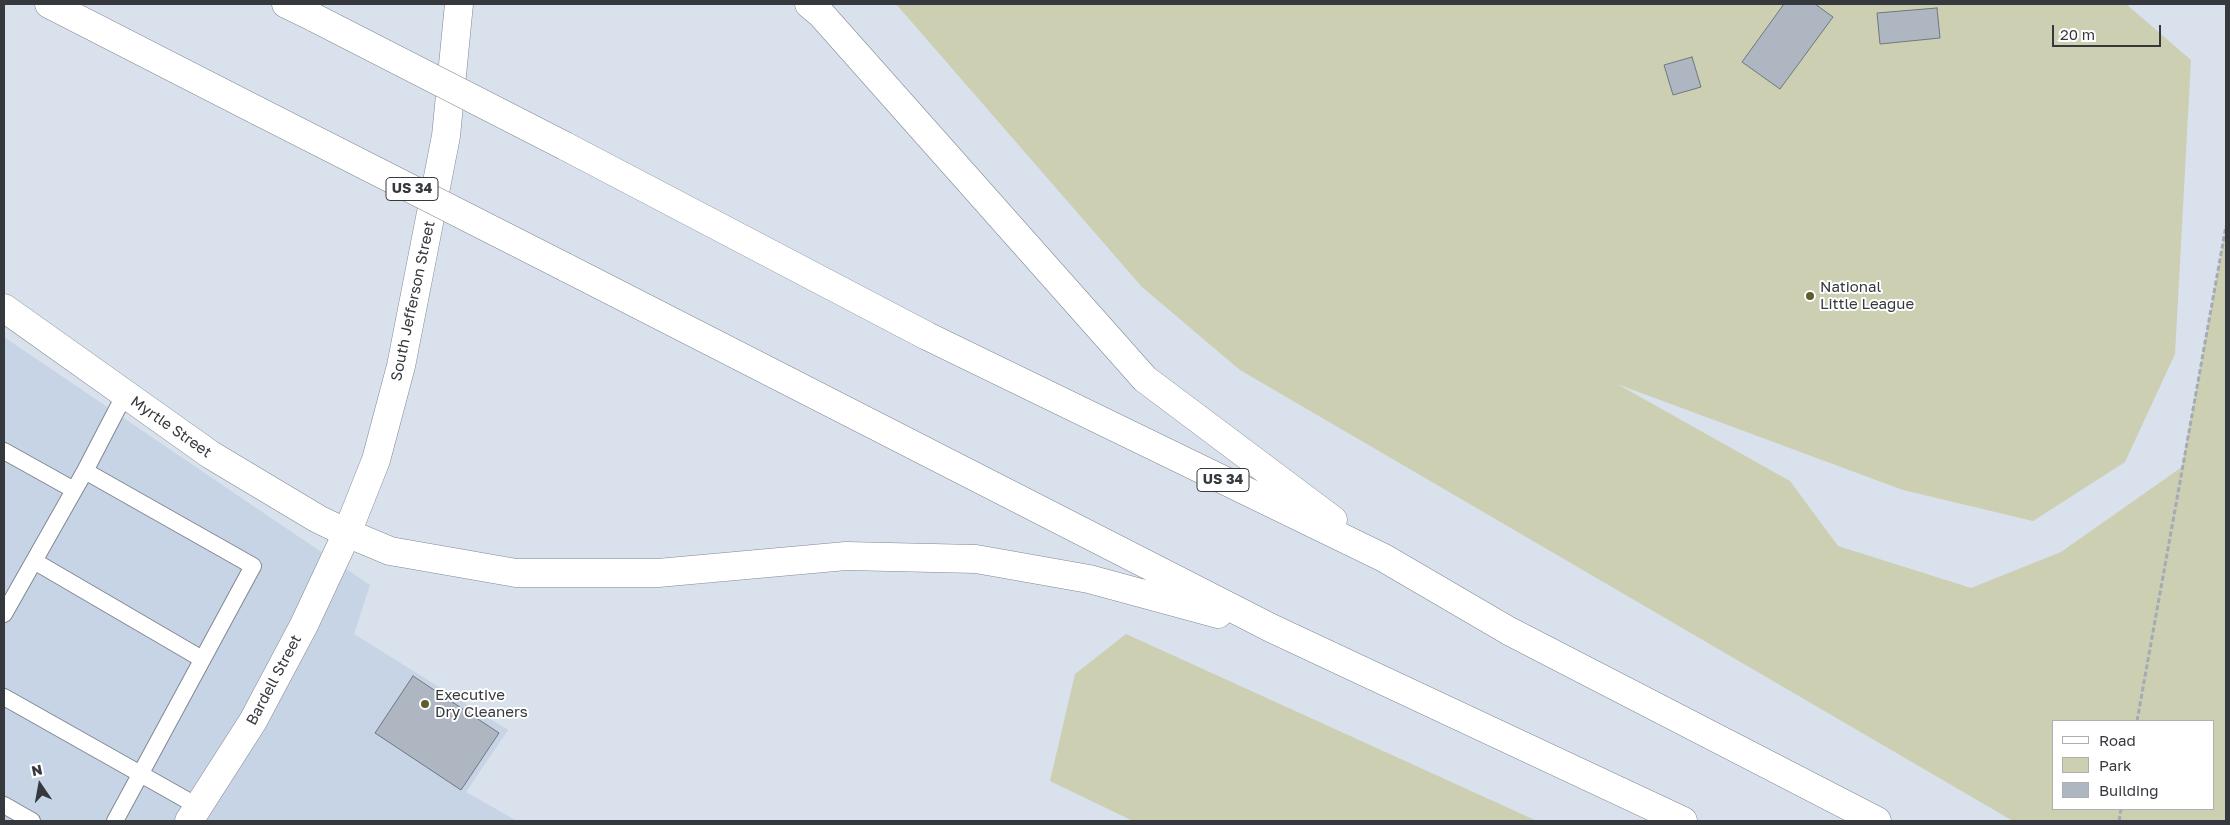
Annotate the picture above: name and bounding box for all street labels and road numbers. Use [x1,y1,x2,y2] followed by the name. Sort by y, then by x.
[386,178,438,200] road number: US 34
[387,219,439,383] street label: South Jefferson Street
[127,392,215,462] street label: Myrtle Street
[1197,468,1249,492] road number: US 34
[243,632,305,728] street label: Bardell Street

